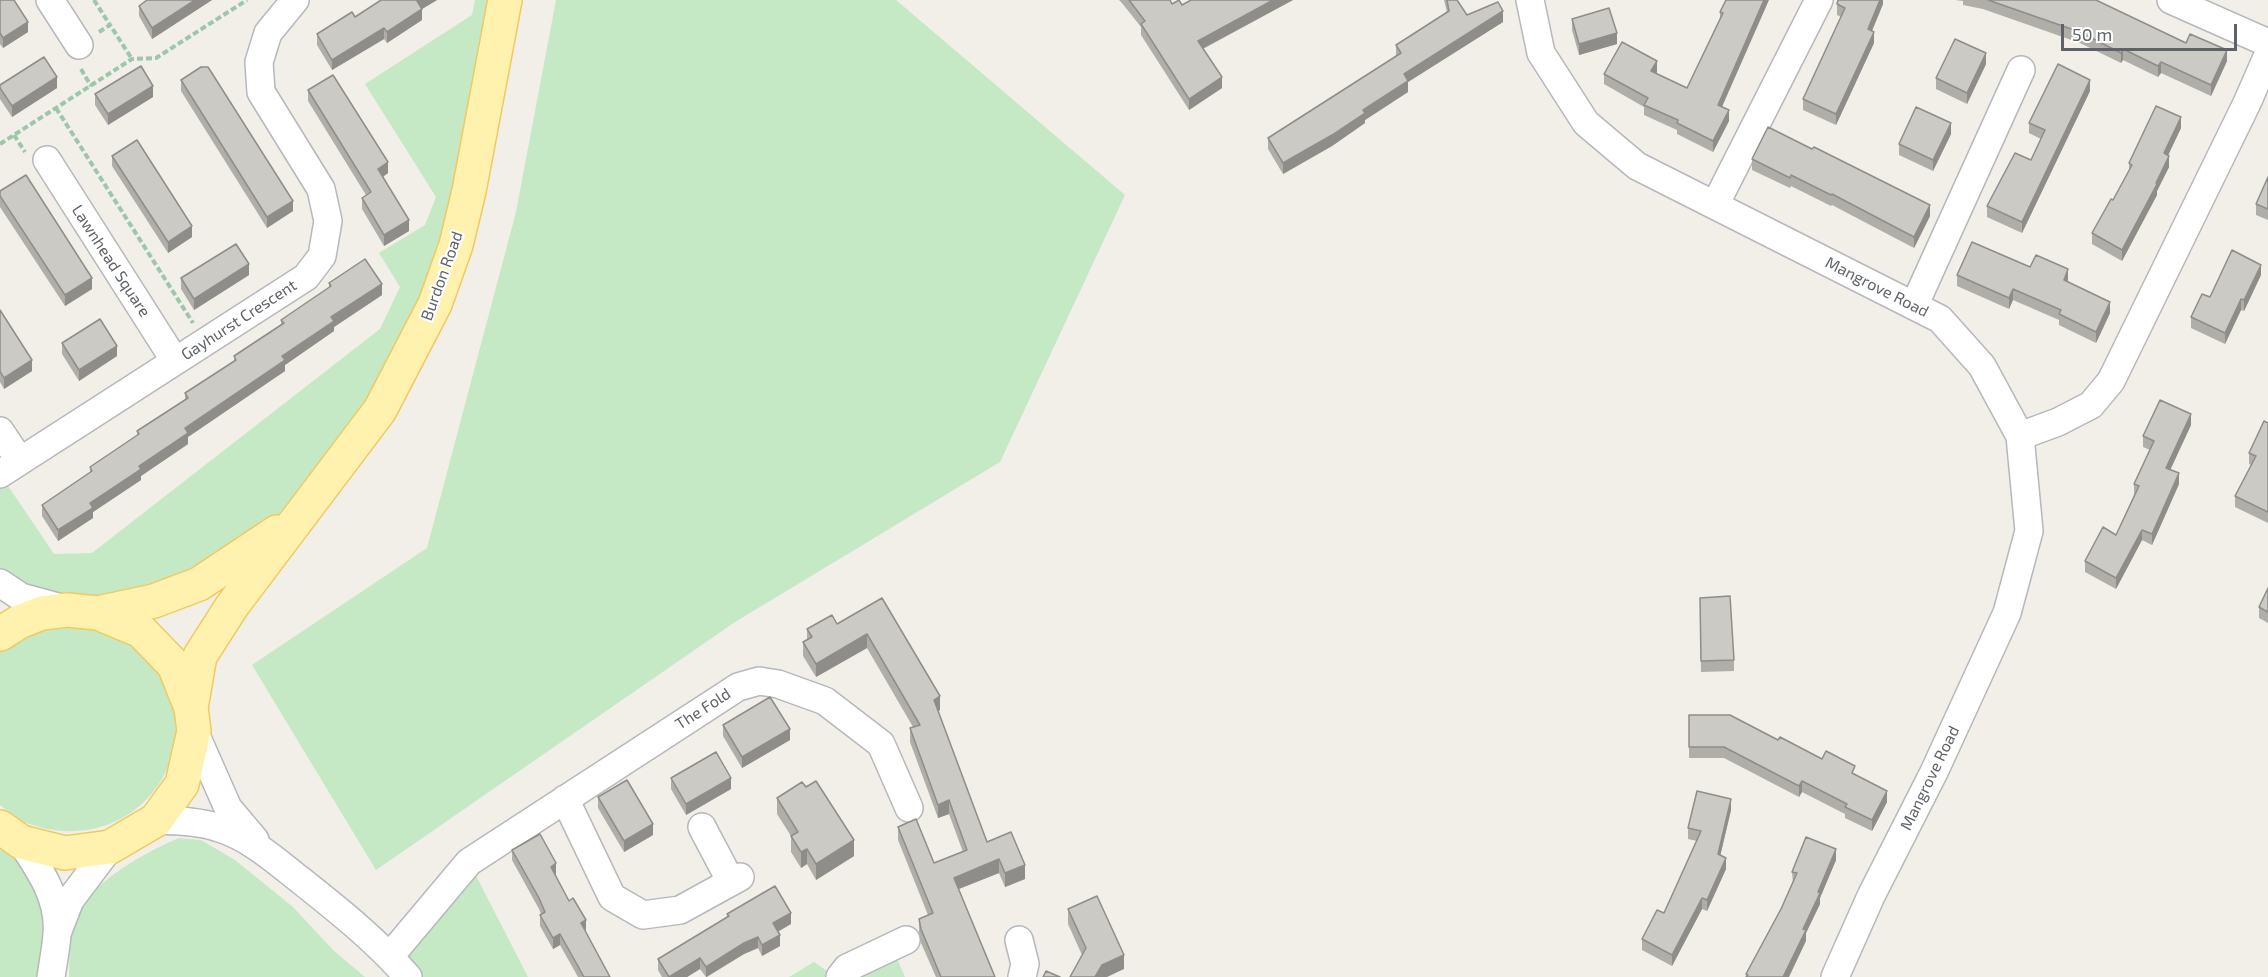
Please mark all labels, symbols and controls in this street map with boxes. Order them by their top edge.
scale bar [2064,12,2240,50]
text: 50 m [2072,23,2112,45]
street label: Lawnhead Square [68,201,154,321]
street label: Burdon Road [417,229,467,323]
street label: Mangrove Road [1822,253,1932,321]
street label: Gayhurst Crescent [178,276,300,364]
street label: The Fold [672,684,734,734]
street label: Mangrove Road [1896,723,1964,833]

